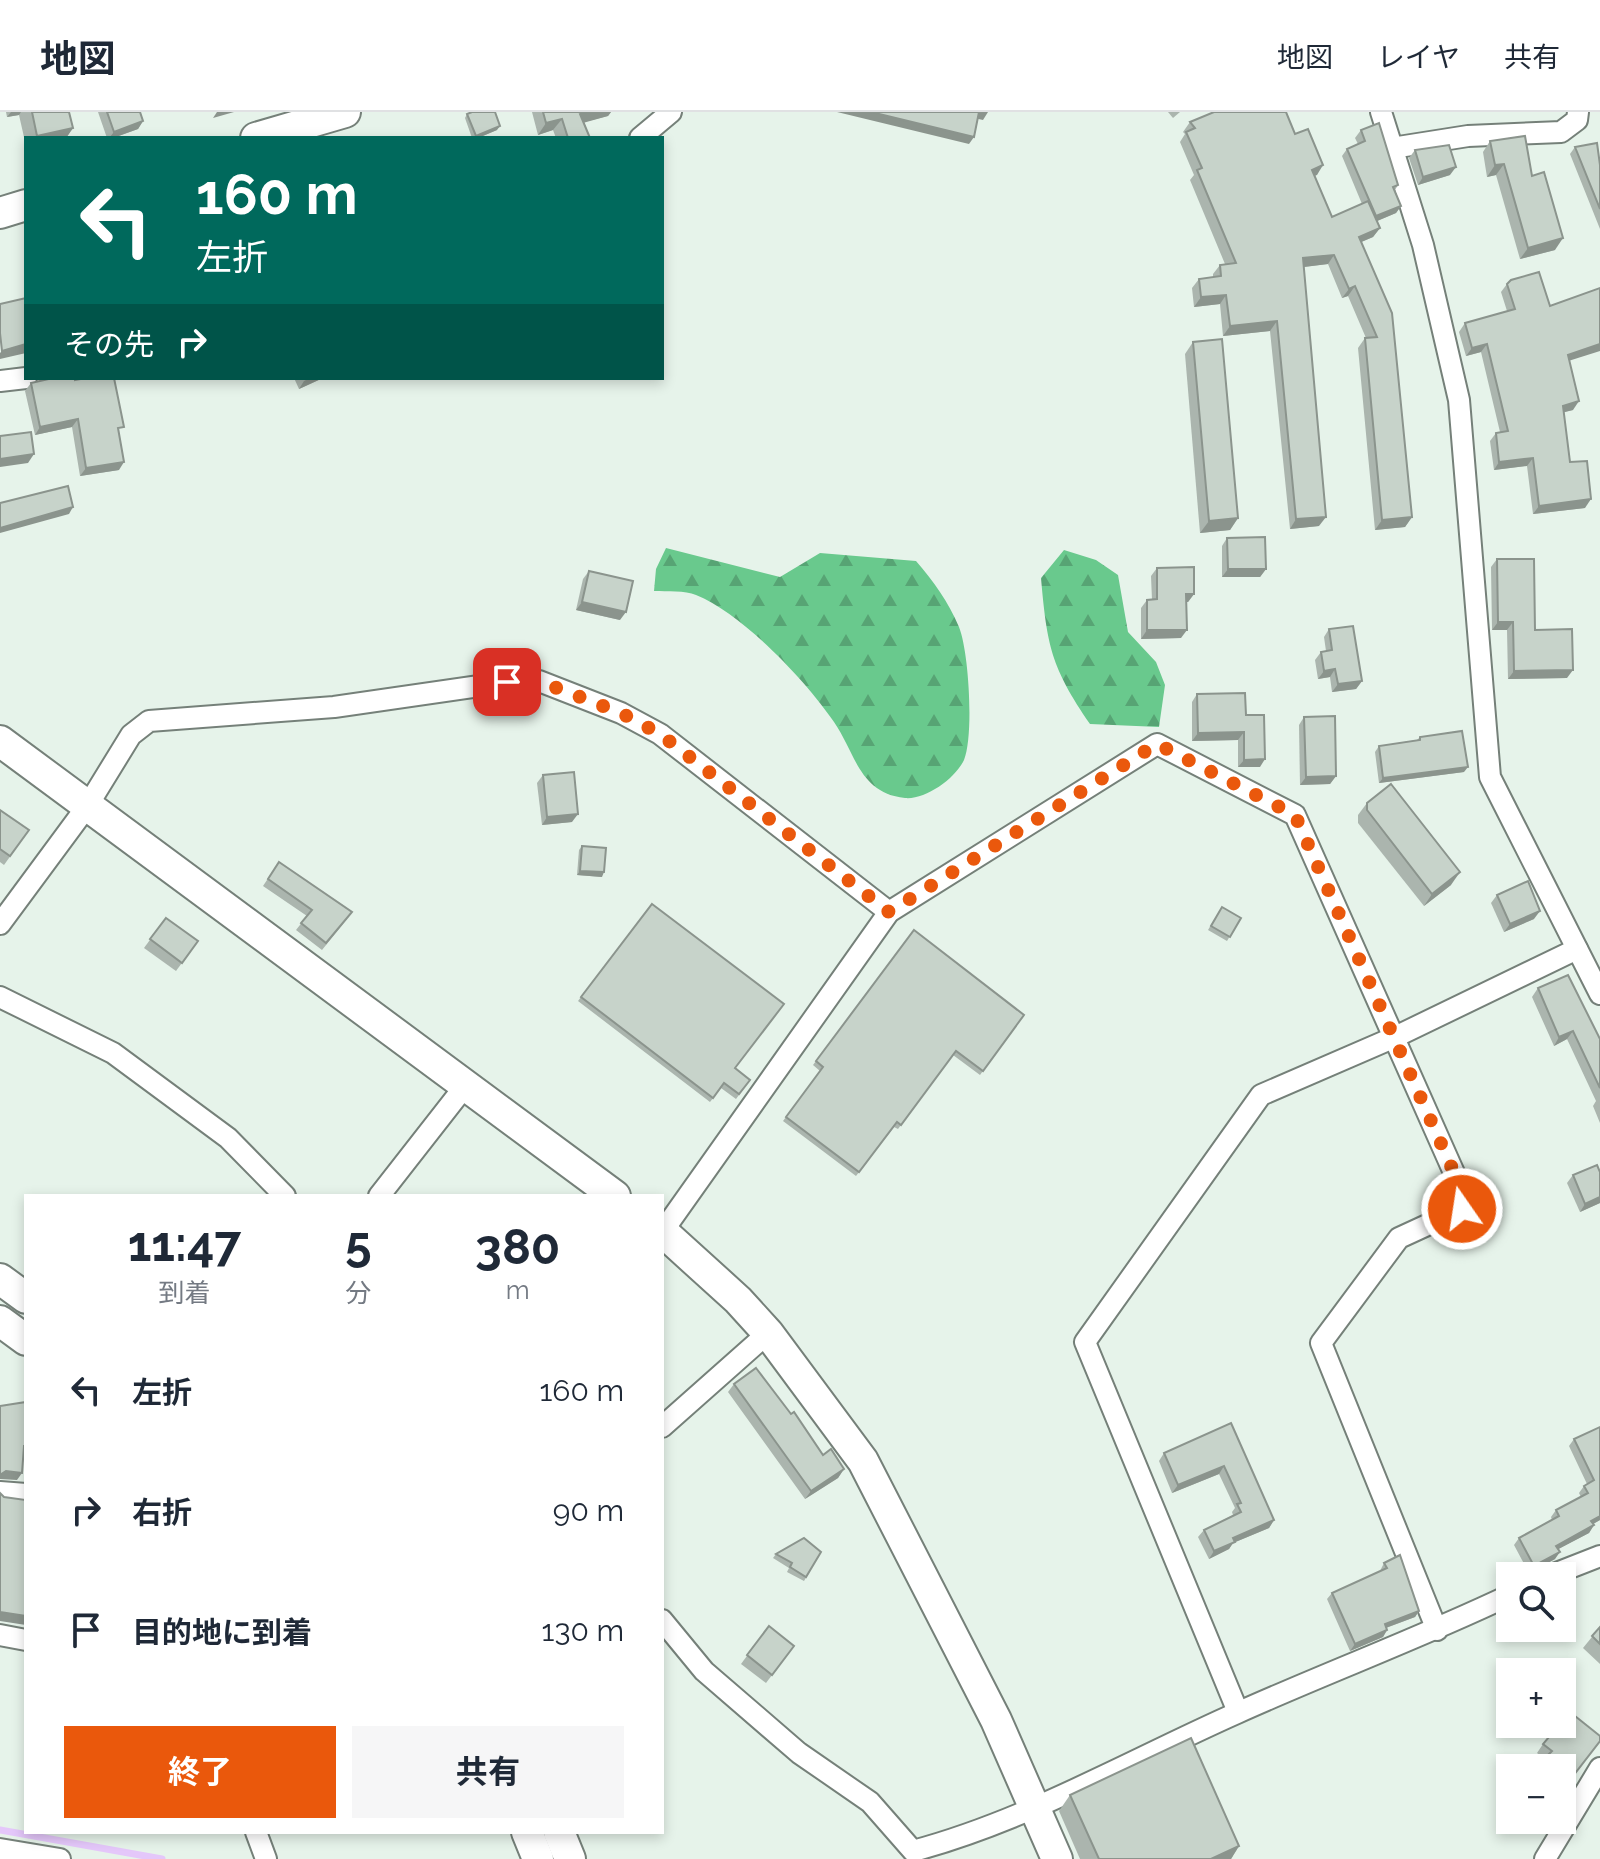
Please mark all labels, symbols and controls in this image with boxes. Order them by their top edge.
text: 地図 [40,36,116,81]
text: 地図 [1277,41,1333,74]
text: レイヤ [1377,41,1460,74]
text: 共有 [1504,41,1560,74]
text: 160 m [196,161,358,227]
icon: left [64,168,168,272]
text: 左折 [196,236,268,278]
icon: right [170,320,214,364]
text: その先 [64,327,154,362]
pin [473,648,541,716]
icon: arrive [485,660,529,704]
position arrow [1420,1167,1504,1251]
text: 11:47 [128,1216,241,1272]
text: 5 [345,1216,371,1272]
text: 380 [475,1219,560,1275]
text: m [506,1275,530,1305]
text: 到着 [158,1278,210,1308]
text: 分 [345,1278,371,1308]
icon: left [64,1368,108,1412]
text: 160 m [539,1373,624,1408]
text: 左折 [132,1375,192,1410]
icon: right [64,1488,108,1532]
text: 90 m [553,1493,624,1528]
text: 右折 [132,1495,192,1530]
map controls [1496,1562,1576,1834]
button: search [1496,1562,1576,1642]
icon: arrive [64,1608,108,1652]
text: 130 m [542,1613,624,1648]
text: 目的地に到着 [132,1615,312,1650]
button: + [1496,1658,1576,1738]
button: 終了 [64,1726,336,1818]
button: 共有 [352,1726,624,1818]
button: − [1496,1754,1576,1834]

